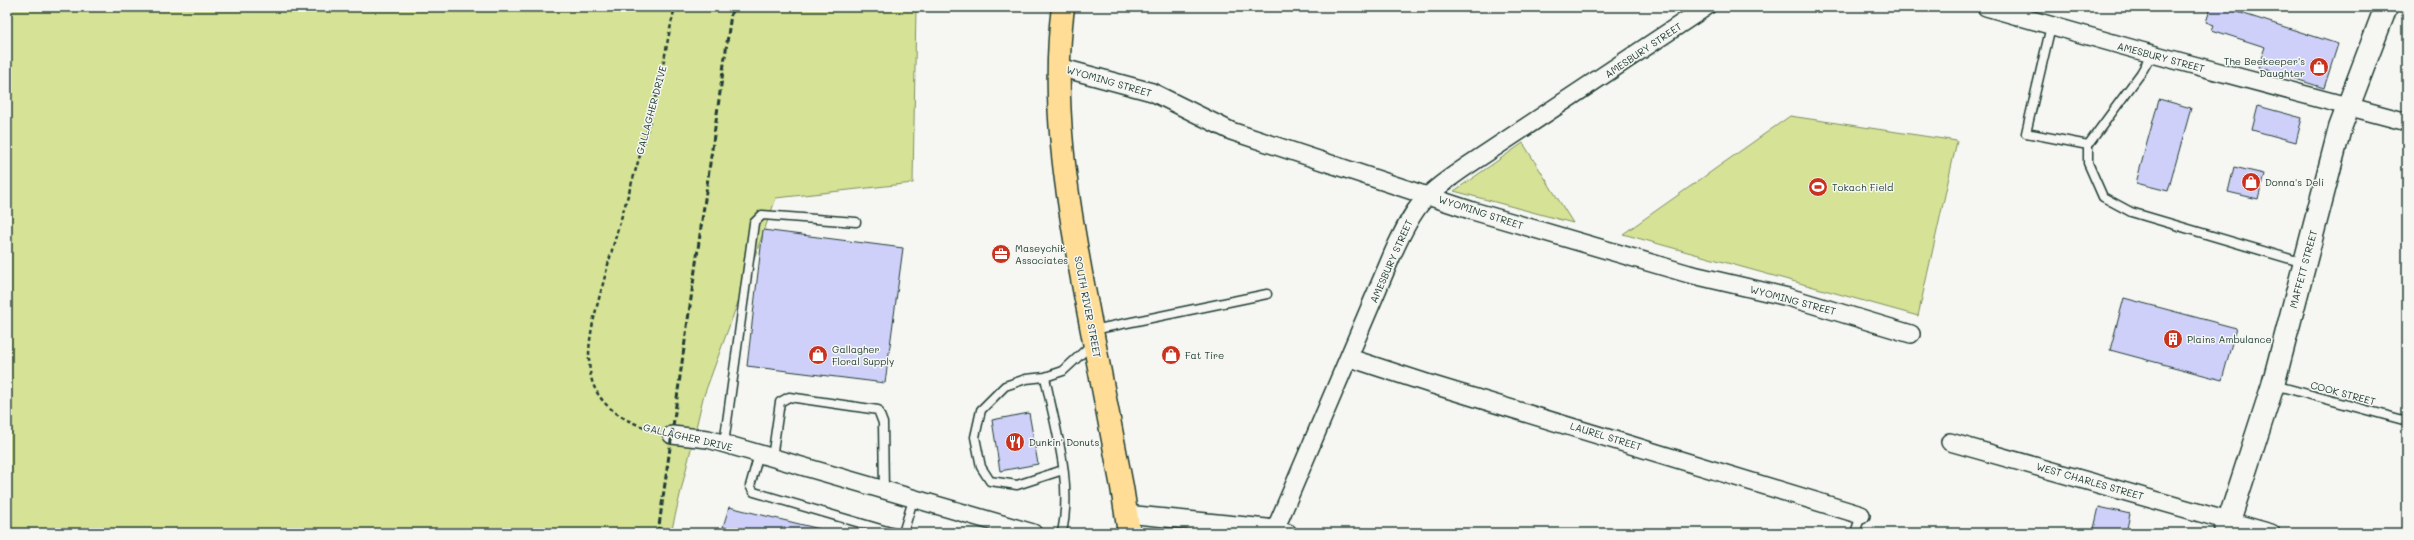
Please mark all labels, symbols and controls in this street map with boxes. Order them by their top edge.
street label: AMESBURY STREET [1602,19,1685,81]
street label: AMESBURY STREET [2116,39,2207,76]
place label: The Beekeeper's Daughter [2224,54,2305,80]
shop icon: The Beekeeper's Daughter [2308,56,2330,78]
street label: WYOMING STREET [1065,62,1154,100]
street label: GALLAGHER DRIVE [632,64,670,156]
shop icon: Donna's Deli [2240,171,2262,193]
place label: Donna's Deli [2265,175,2324,189]
sports icon: Tokach Field [1807,176,1829,198]
place label: Tokach Field [1832,180,1893,194]
street label: WYOMING STREET [1437,192,1526,232]
street label: AMESBURY STREET [1366,217,1416,305]
street label: MAFFETT STREET [2286,228,2320,310]
place label: Maseychik Associates [1015,241,1068,267]
office icon: Maseychik Associates [990,243,1012,265]
street label: SOUTH RIVER STREET [1071,255,1105,359]
street label: WYOMING STREET [1749,282,1838,318]
building icon: Plains Ambulance [2162,328,2184,350]
place label: Plains Ambulance [2187,332,2272,346]
place label: Gallagher Floral Supply [832,342,894,368]
shop icon: Gallagher Floral Supply [807,344,829,366]
shop icon: Fat Tire [1160,344,1182,366]
place label: Fat Tire [1185,348,1224,362]
street label: COOK STREET [2309,378,2378,409]
street label: LAUREL STREET [1569,418,1644,454]
street label: GALLAGHER DRIVE [642,420,734,454]
restaurant icon: Dunkin' Donuts [1004,431,1026,453]
place label: Dunkin' Donuts [1029,435,1099,449]
street label: WEST CHARLES STREET [2035,459,2146,503]

